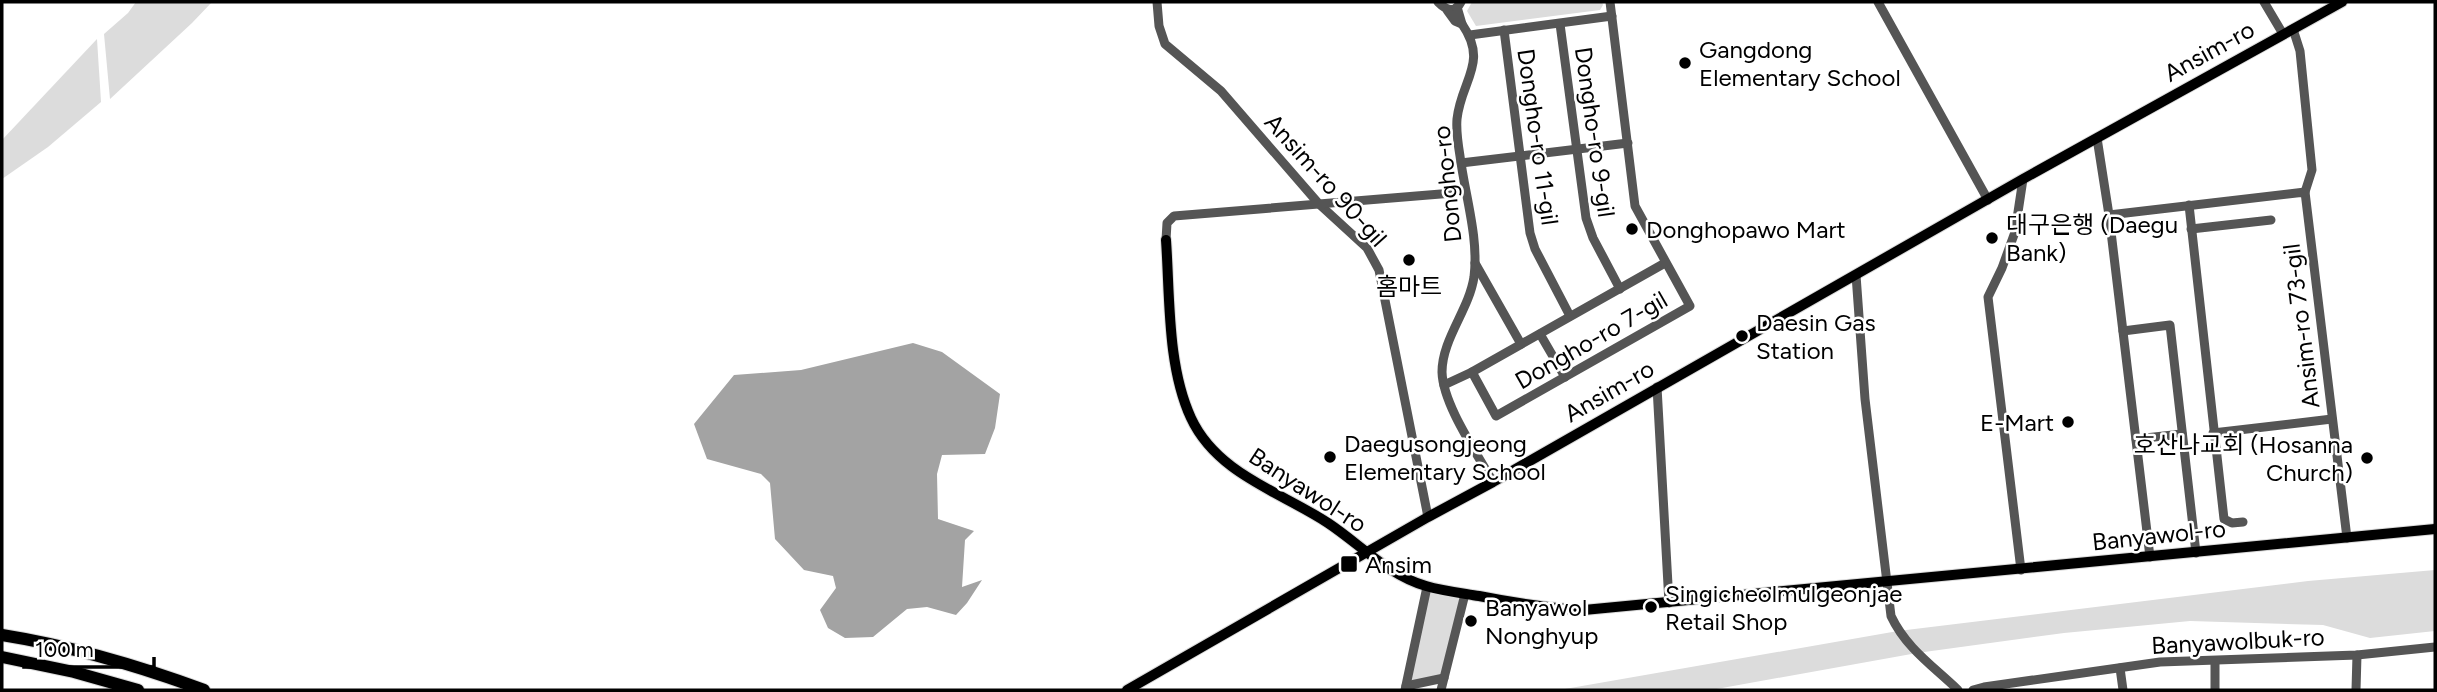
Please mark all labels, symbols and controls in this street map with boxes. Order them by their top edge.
street label: Ansim-ro [2159,14,2259,88]
place label: Gangdong Elementary School [1699,35,1901,92]
street label: Dongho-ro 9-gil [1569,45,1621,219]
street label: Dongho-ro 11-gil [1511,47,1565,227]
marker: Gangdong Elementary School [1677,55,1693,71]
street label: Ansim-ro 90-gil [1259,108,1393,252]
street label: Dongho-ro [1426,124,1468,244]
place label: 대구은행 (Daegu Bank) [2006,210,2178,267]
place label: Donghopawo Mart [1646,215,1846,244]
marker: Donghopawo Mart [1624,221,1640,237]
marker: 대구은행 (Daegu Bank) [1984,230,2000,246]
street label: Ansim-ro 73-gil [2277,242,2325,410]
marker: 홈마트 [1401,252,1417,268]
place label: 홈마트 [1376,272,1442,301]
street label: Dongho-ro 7-gil [1510,285,1672,395]
place label: Daesin Gas Station [1756,308,1876,365]
marker: Daesin Gas Station [1734,328,1750,344]
street label: Ansim-ro [1559,354,1659,428]
place label: E-Mart [1980,408,2054,437]
marker: E-Mart [2060,414,2076,430]
place label: Daegusongjeong Elementary School [1344,429,1546,486]
place label: 호산나교회 (Hosanna Church) [2134,430,2353,487]
street label: Banyawol-ro [1244,441,1372,539]
marker: Daegusongjeong Elementary School [1322,449,1338,465]
marker: 호산나교회 (Hosanna Church) [2359,450,2375,466]
street label: Banyawol-ro [2091,514,2227,556]
place label: Ansim [1365,550,1432,579]
marker: Ansim [1339,554,1359,574]
place label: Singicheolmulgeonjae Retail Shop [1665,579,1902,636]
place label: Banyawol Nonghyup [1485,593,1598,650]
marker: Singicheolmulgeonjae Retail Shop [1643,599,1659,615]
marker: Banyawol Nonghyup [1463,613,1479,629]
street label: Banyawolbuk-ro [2151,622,2325,660]
scale bar [24,626,154,670]
text: 100 m [35,637,94,662]

